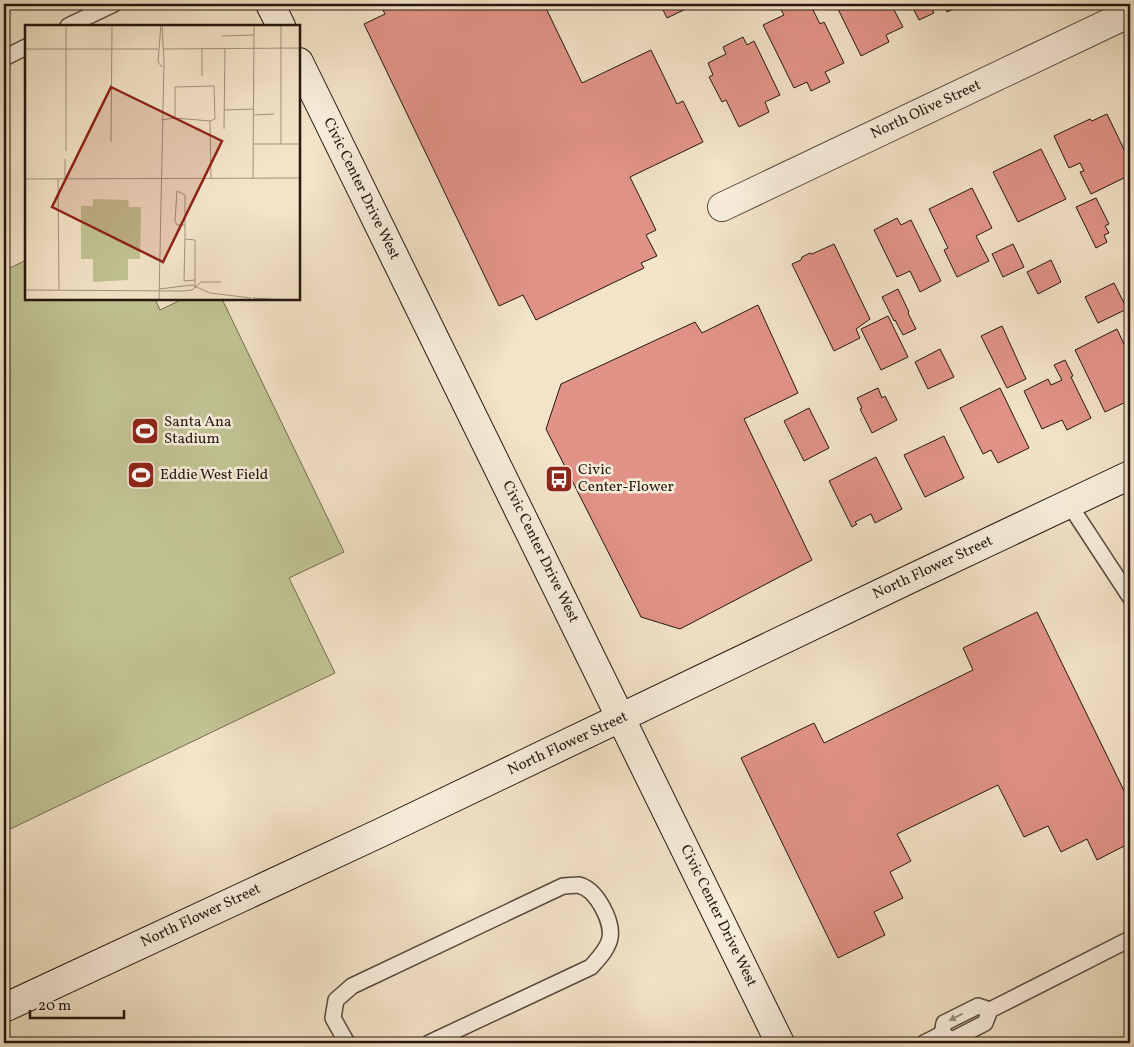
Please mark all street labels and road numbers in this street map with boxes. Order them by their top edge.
street label: North Olive Street [867,75,985,145]
street label: Civic Center Drive West [317,114,405,264]
street label: Civic Center Drive West [496,477,584,627]
street label: North Flower Street [869,531,997,605]
street label: North Flower Street [504,707,632,781]
street label: Civic Center Drive West [674,841,762,991]
street label: North Flower Street [137,879,265,953]

